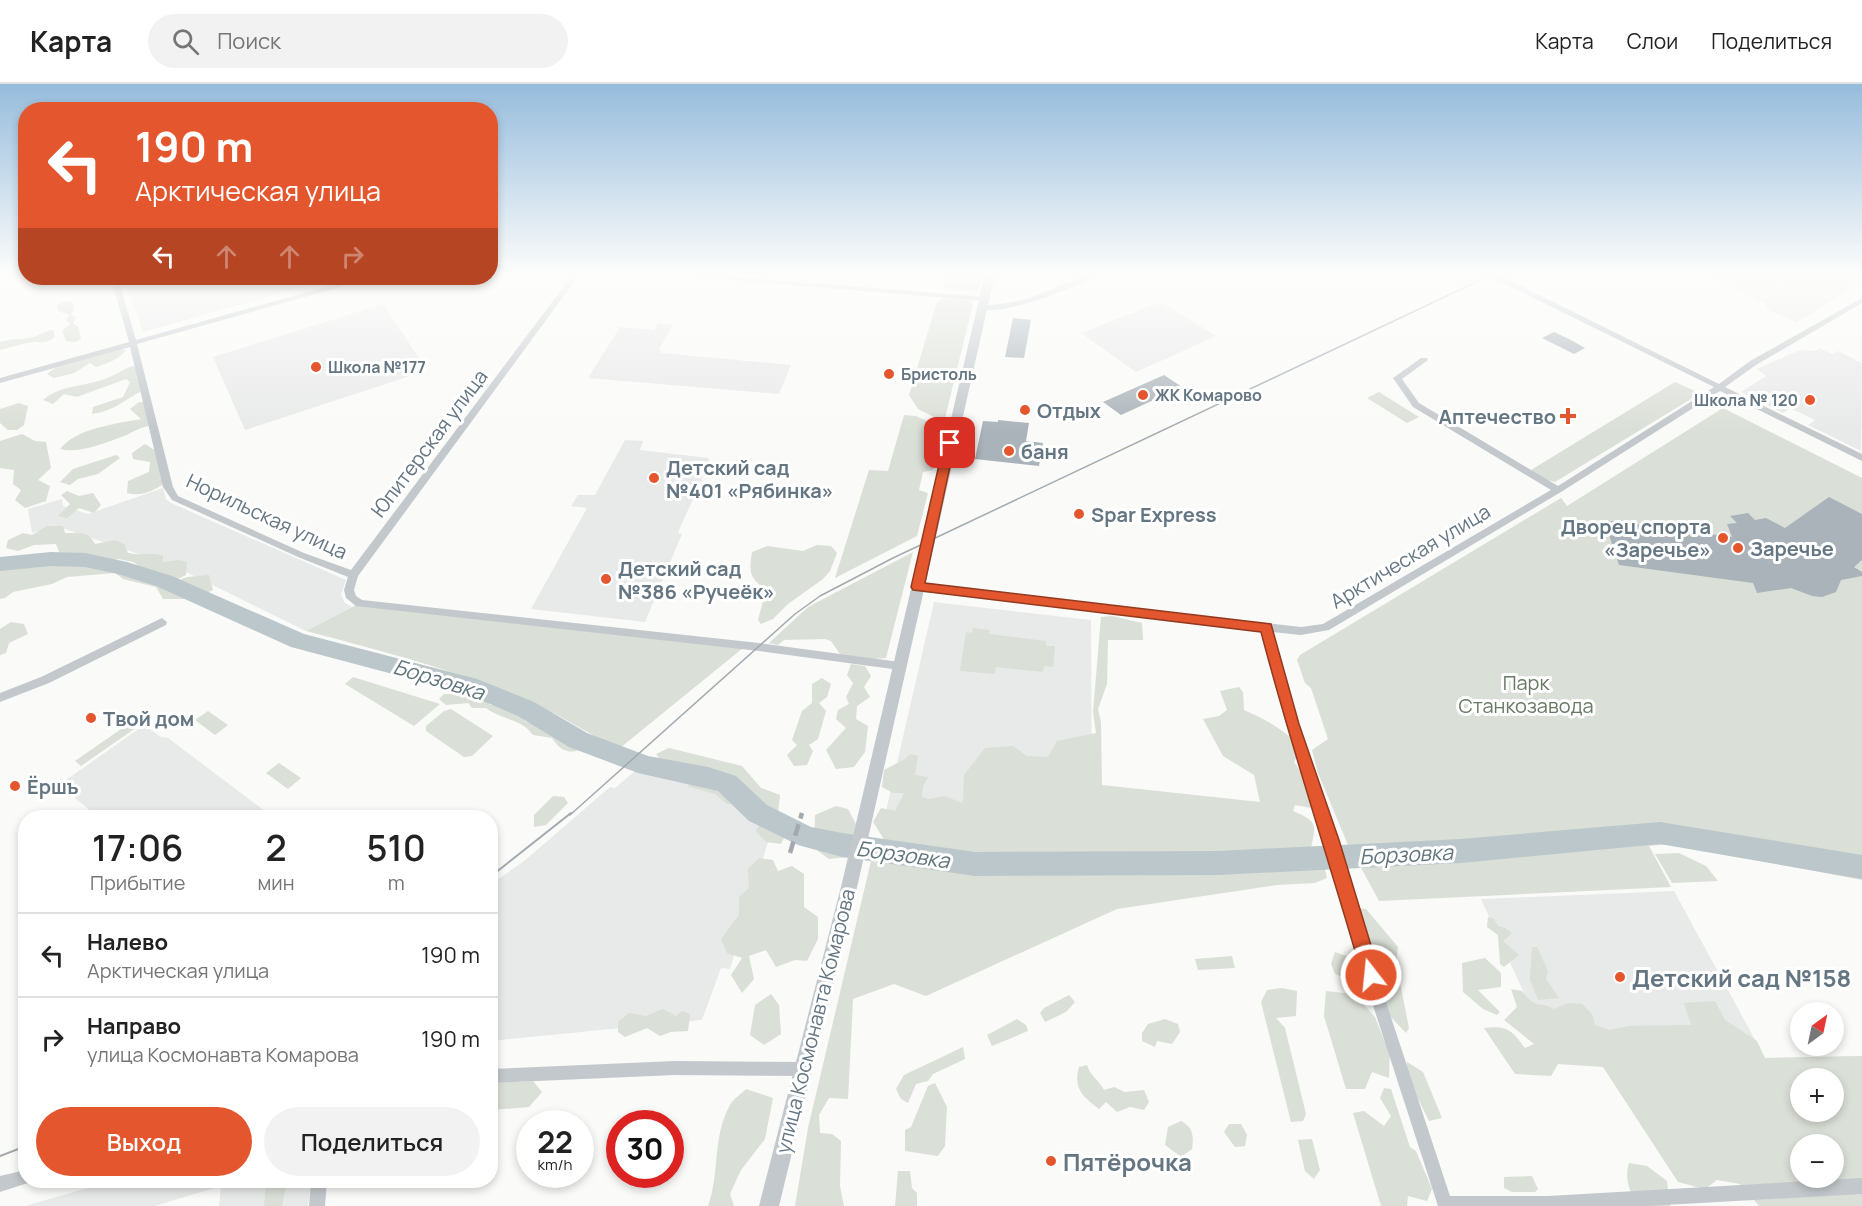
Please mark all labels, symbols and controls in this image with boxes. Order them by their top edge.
search box [148,14,568,68]
text: Карта [30,22,112,60]
icon: search [169,25,202,58]
text: Поиск [217,26,281,56]
text: Карта [1535,27,1594,55]
text: Слои [1627,27,1678,55]
text: Поделиться [1711,27,1832,55]
text: 190 m [135,117,253,175]
icon: left [36,126,114,204]
text: Арктическая улица [135,172,381,209]
icon: left [147,240,180,273]
icon: ahead [210,240,243,273]
icon: ahead [273,240,306,273]
icon: right [336,240,369,273]
place label: Школа №177 [328,356,426,378]
marker: Школа №177 [309,360,323,374]
place label: Бристоль [901,363,977,385]
street label: Юпитерская улица [365,364,493,522]
marker: Бристоль [882,367,896,381]
place label: ЖК Комарово [1155,384,1262,406]
marker: ЖК Комарово [1136,388,1150,402]
place label: Школа № 120 [1694,389,1798,411]
marker: Школа № 120 [1803,393,1817,407]
place label: Отдых [1037,397,1101,424]
marker: Отдых [1018,403,1032,417]
place label: Аптечество [1439,403,1556,430]
marker: Аптечество [1561,409,1575,423]
pin [924,417,975,468]
icon: arrive [933,426,966,459]
place label: баня [1021,438,1069,465]
marker: баня [1002,444,1016,458]
place label: Детский сад №401 «Рябинка» [666,454,833,504]
street label: Норильская улица [182,467,352,565]
marker: Детский сад №401 «Рябинка» [647,471,661,485]
street label: Арктическая улица [1325,498,1495,614]
place label: Spar Express [1091,501,1217,528]
marker: Spar Express [1072,507,1086,521]
place label: Дворец спорта «Заречье» [1561,513,1711,563]
marker: Дворец спорта «Заречье» [1716,531,1730,545]
place label: Заречье [1750,535,1834,562]
marker: Заречье [1731,541,1745,555]
place label: Детский сад №386 «Ручеёк» [618,555,775,605]
marker: Детский сад №386 «Ручеёк» [599,572,613,586]
water label: Борзовка [390,652,489,706]
park label: Парк Станкозавода [1458,669,1594,719]
place label: Твой дом [103,705,194,732]
marker: Твой дом [84,711,98,725]
place label: Ёршъ [27,773,79,800]
marker: Ёршъ [8,779,22,793]
text: 17:06 [92,823,183,872]
text: 2 [265,823,287,872]
text: 510 [367,823,426,872]
water label: Борзовка [855,834,953,875]
water label: Борзовка [1359,838,1455,870]
text: Прибытие [90,869,185,896]
text: мин [257,869,295,896]
text: m [388,869,405,896]
street label: улица Космонавта Комарова [769,886,861,1156]
text: Налево [87,927,168,957]
icon: left [36,939,69,972]
text: 190 m [421,940,480,970]
position arrow [1339,943,1403,1007]
text: Арктическая улица [87,957,269,984]
place label: Детский сад №158 [1632,961,1851,994]
marker: Детский сад №158 [1613,970,1627,984]
north arrow [1790,1002,1844,1056]
map controls [1790,1002,1844,1188]
text: Направо [87,1011,181,1041]
icon: right [36,1023,69,1056]
text: 190 m [421,1024,480,1054]
text: улица Космонавта Комарова [87,1041,359,1068]
button: + [1790,1068,1844,1122]
button: Выход [36,1107,252,1176]
button: Поделиться [264,1107,480,1176]
speed limit sign: 30 [606,1110,684,1188]
text: 22 [537,1121,573,1162]
button: − [1790,1134,1844,1188]
place label: Пятёрочка [1063,1145,1192,1178]
text: km/h [538,1154,572,1175]
marker: Пятёрочка [1044,1154,1058,1168]

